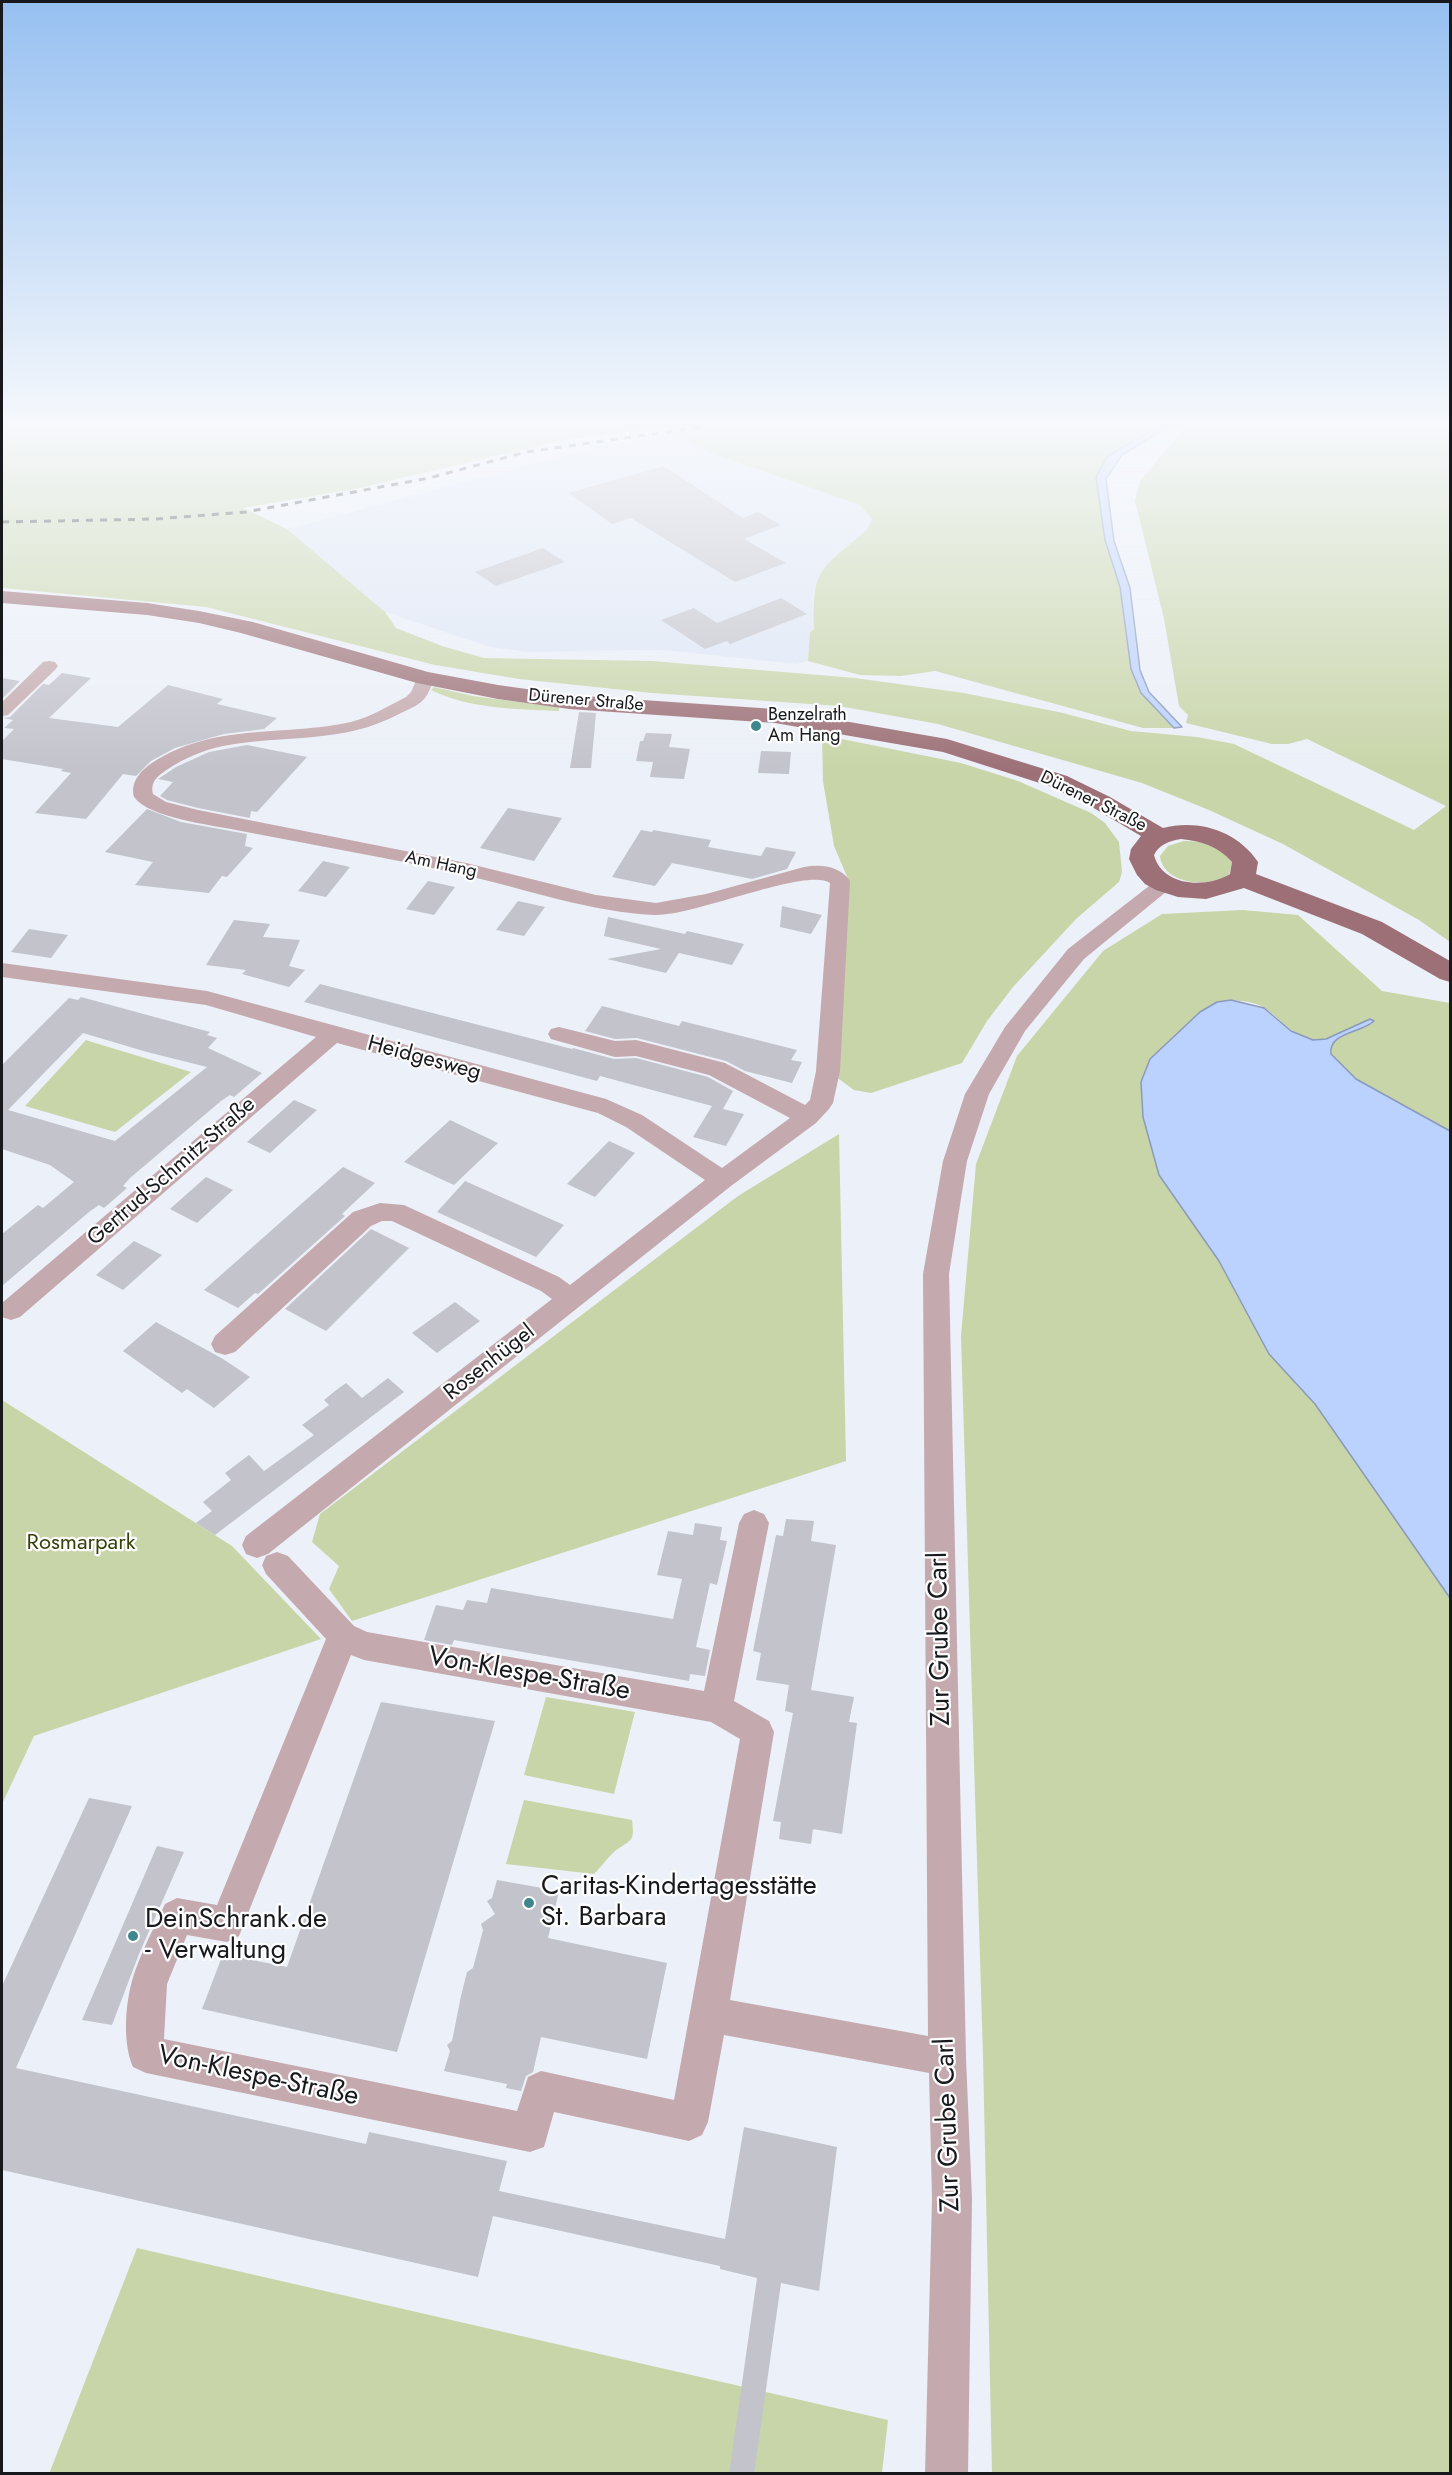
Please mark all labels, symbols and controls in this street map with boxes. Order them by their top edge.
street label: Dürener Straße [527,685,645,717]
place label: Benzelrath Am Hang [768,705,847,748]
marker: Benzelrath Am Hang [749,719,763,733]
street label: Dürener Straße [1036,767,1150,837]
street label: Am Hang [403,847,479,883]
street label: Heidgesweg [364,1031,484,1087]
street label: Gertrud-Schmitz-Straße [83,1092,261,1252]
street label: Rosenhügel [439,1319,541,1407]
park label: Rosmarpark [27,1531,135,1557]
street label: Zur Grube Carl [923,1552,959,1726]
street label: Von-Klespe-Straße [426,1641,632,1709]
place label: Caritas-Kindertagesstätte St. Barbara [541,1871,817,1934]
marker: Caritas-Kindertagesstätte St. Barbara [522,1896,536,1910]
place label: DeinSchrank.de - Verwaltung [145,1904,327,1967]
marker: DeinSchrank.de - Verwaltung [126,1929,140,1943]
street label: Zur Grube Carl [930,2037,968,2213]
street label: Von-Klespe-Straße [155,2040,361,2114]

